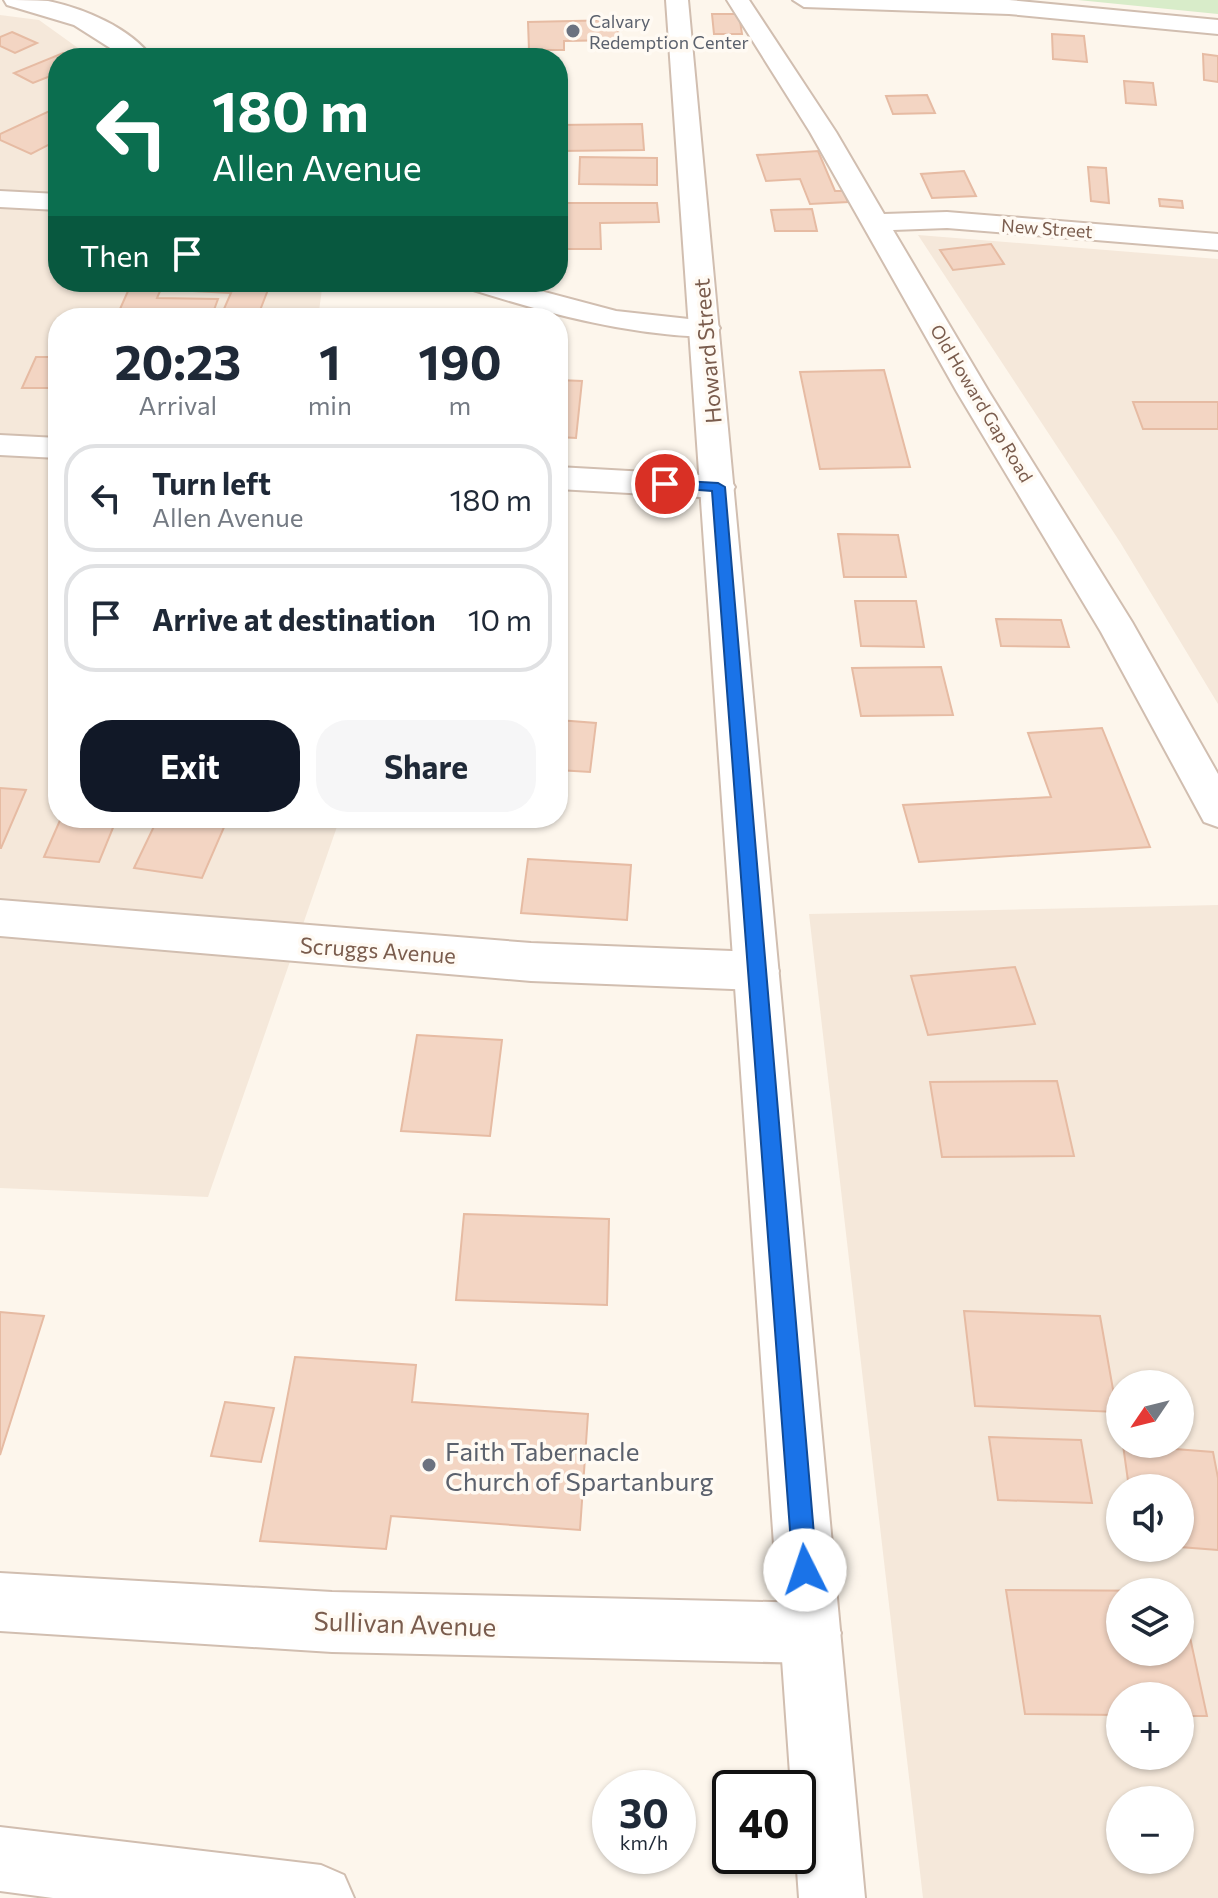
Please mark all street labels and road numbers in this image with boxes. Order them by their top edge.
street label: New Street [1001,214,1093,242]
street label: Howard Street [687,277,727,425]
street label: Old Howard Gap Road [926,320,1038,486]
street label: Scruggs Avenue [299,931,457,969]
street label: Sullivan Avenue [313,1604,497,1642]

